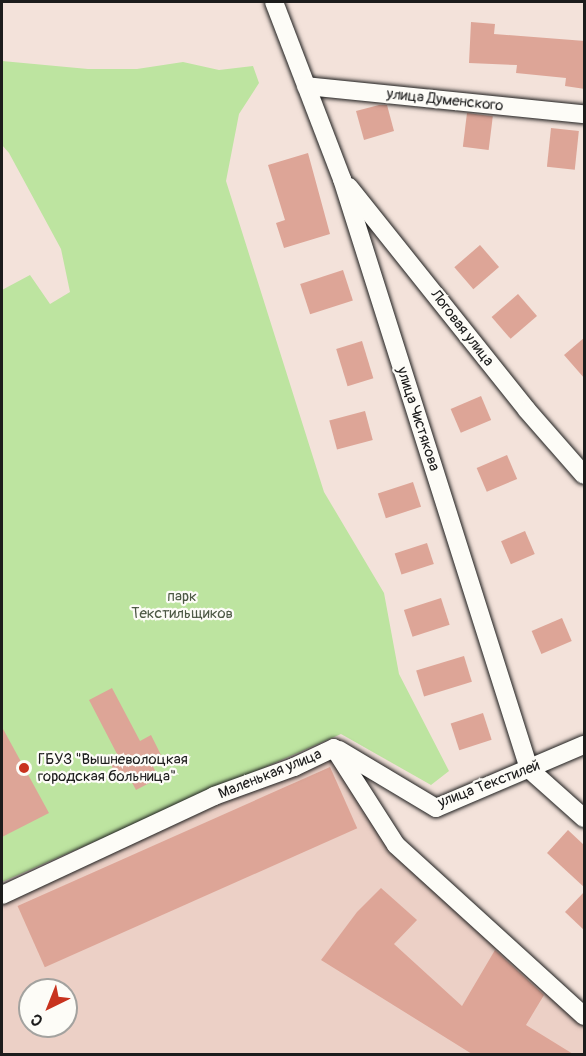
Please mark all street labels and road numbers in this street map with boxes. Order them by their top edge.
street label: улица Думенского [386,85,504,115]
street label: Логовая улица [427,286,497,370]
street label: улица Чистякова [393,365,443,473]
street label: Маленькая улица [216,745,324,803]
street label: улица Текстилей [435,756,543,812]

